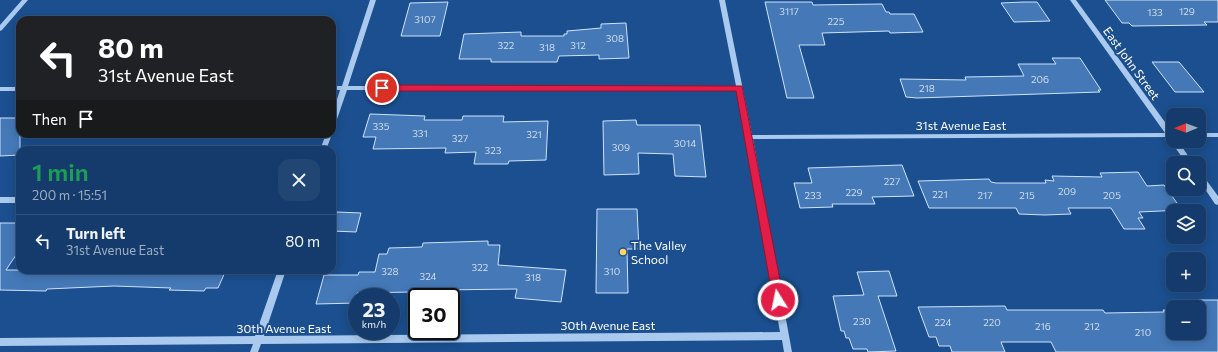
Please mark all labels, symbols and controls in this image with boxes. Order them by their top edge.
house number: 3117 [779,5,799,17]
house number: 129 [1179,5,1195,17]
house number: 133 [1147,6,1163,18]
house number: 3107 [414,13,436,25]
house number: 225 [828,15,845,27]
street label: East John Street [1100,24,1163,103]
text: 80 m [98,30,164,64]
icon: left [32,32,84,84]
house number: 308 [606,32,624,44]
house number: 322 [498,39,515,51]
house number: 312 [570,39,586,51]
house number: 318 [539,41,555,53]
text: 31st Avenue East [98,64,234,86]
pin [365,71,399,105]
house number: 206 [1031,73,1049,85]
icon: arrive [371,77,393,99]
house number: 218 [919,82,935,94]
icon: arrive [75,108,97,130]
north arrow [1166,108,1206,148]
map controls [1166,108,1206,340]
text: Then [32,110,67,128]
street label: 31st Avenue East [916,118,1006,132]
house number: 335 [372,120,390,132]
house number: 331 [412,127,428,139]
house number: 321 [526,128,542,140]
house number: 327 [452,132,468,144]
house number: 3014 [674,137,696,149]
house number: 309 [612,141,630,153]
house number: 323 [485,144,502,156]
button: search [1166,156,1206,196]
text: 1 min [32,157,89,186]
button: close [278,159,320,201]
house number: 227 [884,175,900,187]
house number: 209 [1058,185,1076,197]
house number: 229 [845,186,863,198]
text: 200 m · 15:51 [32,187,107,203]
house number: 221 [932,188,948,200]
house number: 233 [805,189,822,201]
house number: 217 [977,189,993,201]
house number: 215 [1019,189,1035,201]
house number: 205 [1103,189,1121,201]
button: layers [1166,204,1206,244]
text: Turn left [66,224,125,242]
icon: left [32,230,54,252]
text: 80 m [285,232,320,250]
place label: The Valley School [631,238,687,266]
text: 31st Avenue East [66,242,164,258]
marker: The Valley School [618,247,628,257]
button: + [1166,252,1206,292]
house number: 322 [472,261,489,273]
house number: 328 [381,265,399,277]
house number: 310 [604,265,620,277]
house number: 324 [419,270,437,282]
house number: 318 [525,271,541,283]
position arrow [757,279,799,321]
speed limit sign: 30 [408,288,460,340]
text: 23 [362,297,386,321]
button: − [1166,300,1206,340]
house number: 230 [853,315,871,327]
house number: 224 [935,316,951,328]
house number: 220 [983,316,1001,328]
text: km/h [362,318,386,330]
street label: 30th Avenue East [561,318,655,332]
house number: 216 [1035,320,1051,332]
house number: 212 [1084,320,1100,332]
street label: 30th Avenue East [237,321,331,335]
house number: 210 [1135,326,1151,338]

